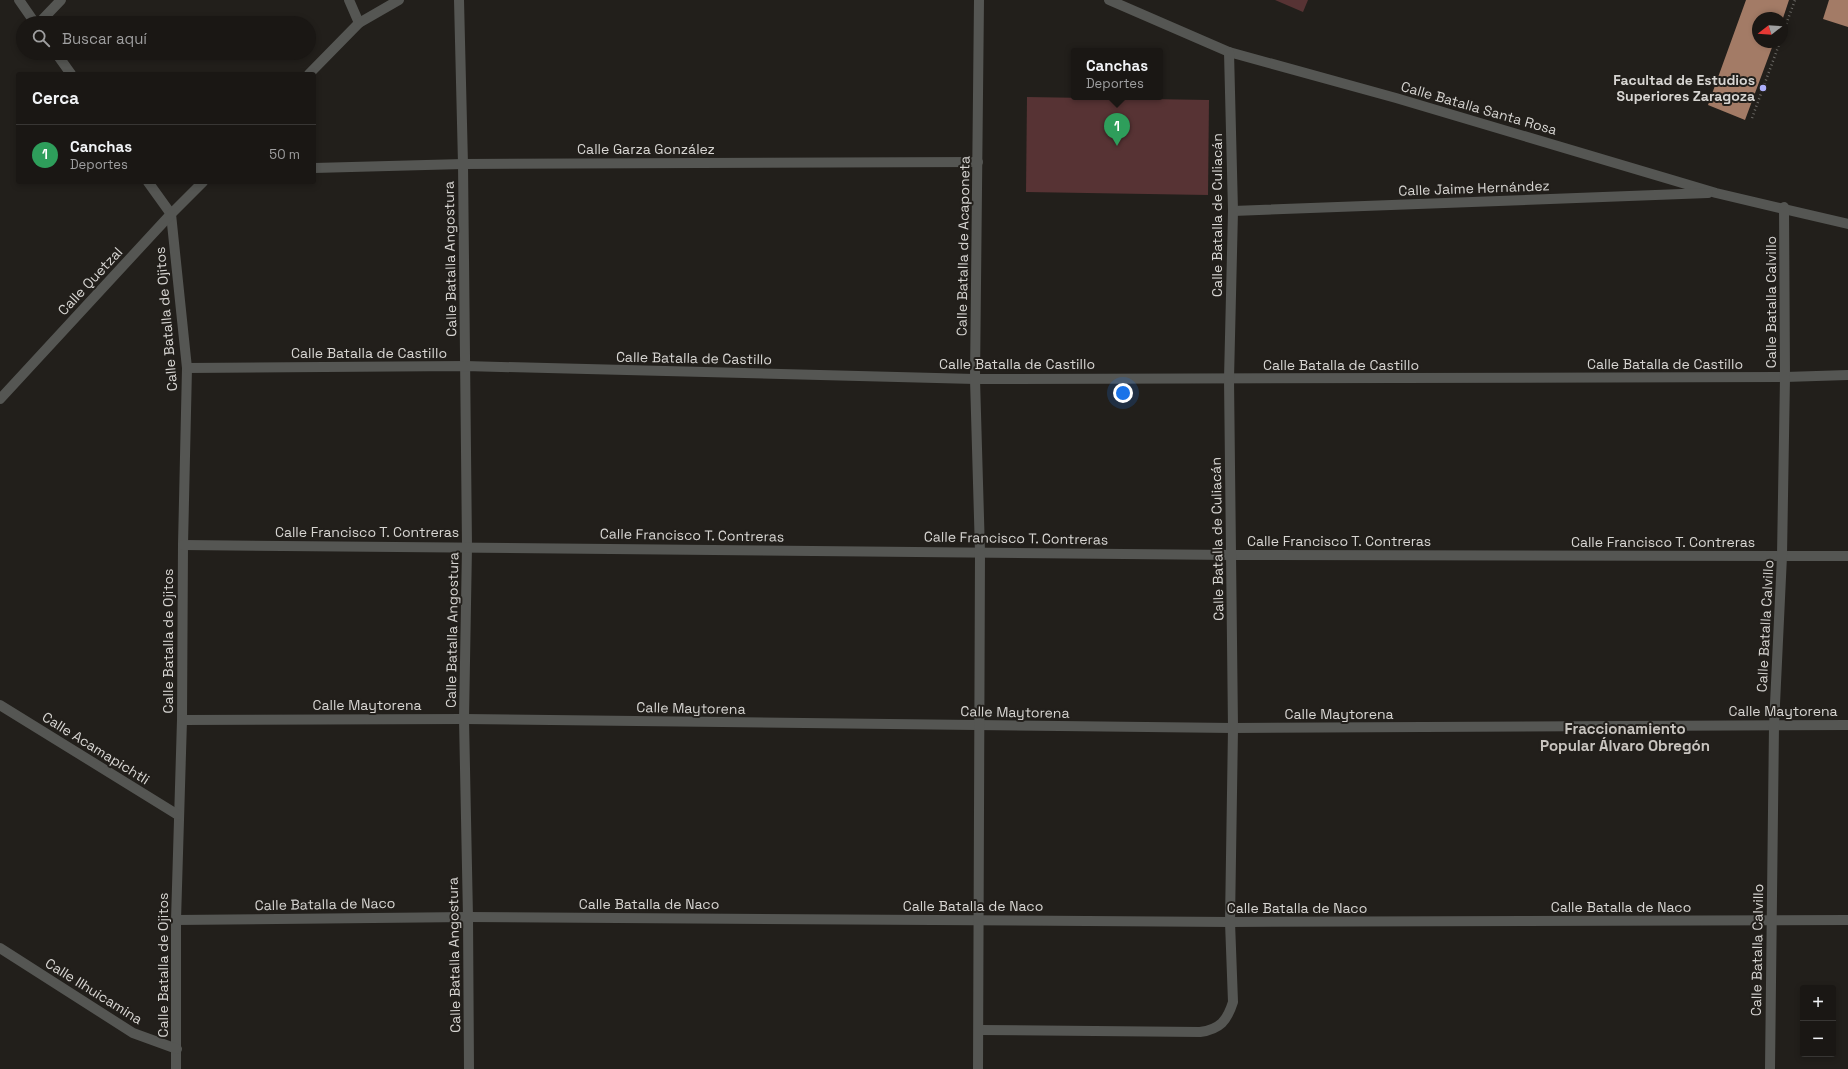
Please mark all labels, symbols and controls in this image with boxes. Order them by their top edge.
north arrow [1752,12,1788,48]
search box [16,16,316,60]
icon: search [30,27,52,49]
text: Buscar aquí [62,29,147,48]
popup [1071,48,1163,100]
text: Canchas [1086,56,1148,75]
place label: Facultad de Estudios Superiores Zaragoza [1613,71,1755,105]
text: Deportes [1086,75,1144,92]
street label: Calle Batalla Santa Rosa [1399,77,1559,139]
marker: Facultad de Estudios Superiores Zaragoza [1758,83,1768,93]
text: Cerca [32,87,79,109]
pin: 1 [1104,113,1130,146]
street label: Calle Batalla de Culiacán [1208,133,1226,297]
text: Canchas [70,137,132,156]
street label: Calle Garza González [577,140,715,158]
text: 1 [42,146,48,163]
text: 50 m [269,146,300,163]
text: Deportes [70,156,128,173]
street label: Calle Batalla de Acaponeta [952,156,974,336]
street label: Calle Jaime Hernández [1398,176,1550,200]
street label: Calle Batalla Angostura [440,181,460,337]
street label: Calle Batalla Calvillo [1762,236,1780,368]
street label: Calle Quetzal [54,243,126,319]
street label: Calle Batalla de Ojitos [151,246,181,392]
street label: Calle Batalla de Castillo [291,344,447,362]
street label: Calle Batalla de Castillo [616,348,772,368]
street label: Calle Batalla de Castillo [939,355,1095,373]
street label: Calle Batalla de Castillo [1587,355,1743,373]
street label: Calle Batalla de Castillo [1263,356,1419,374]
your location [1113,383,1133,403]
street label: Calle Batalla de Culiacán [1207,457,1227,621]
street label: Calle Francisco T. Contreras [275,523,459,541]
street label: Calle Francisco T. Contreras [600,524,784,546]
street label: Calle Francisco T. Contreras [924,527,1108,549]
street label: Calle Francisco T. Contreras [1247,532,1431,550]
street label: Calle Francisco T. Contreras [1571,533,1755,551]
street label: Calle Batalla Angostura [442,552,462,708]
street label: Calle Batalla Calvillo [1753,559,1777,693]
street label: Calle Batalla de Ojitos [159,569,177,713]
street label: Calle Maytorena [312,696,422,714]
street label: Calle Maytorena [636,698,746,718]
street label: Calle Maytorena [960,702,1070,722]
street label: Calle Maytorena [1728,702,1838,720]
street label: Calle Maytorena [1284,705,1394,723]
street label: Calle Acamapichtli [39,708,153,788]
district label: Fraccionamiento Popular Álvaro Obregón [1540,719,1710,755]
street label: Calle Batalla Angostura [444,877,464,1033]
street label: Calle Batalla Calvillo [1747,884,1767,1016]
street label: Calle Batalla de Ojitos [154,893,172,1037]
street label: Calle Batalla de Naco [255,894,395,914]
street label: Calle Batalla de Naco [579,895,719,913]
street label: Calle Batalla de Naco [903,897,1043,915]
street label: Calle Batalla de Naco [1551,898,1691,916]
street label: Calle Batalla de Naco [1227,899,1367,917]
street label: Calle Ilhuicamina [42,954,146,1028]
map controls [1800,985,1836,1057]
button: + [1800,985,1836,1021]
button: − [1800,1021,1836,1057]

